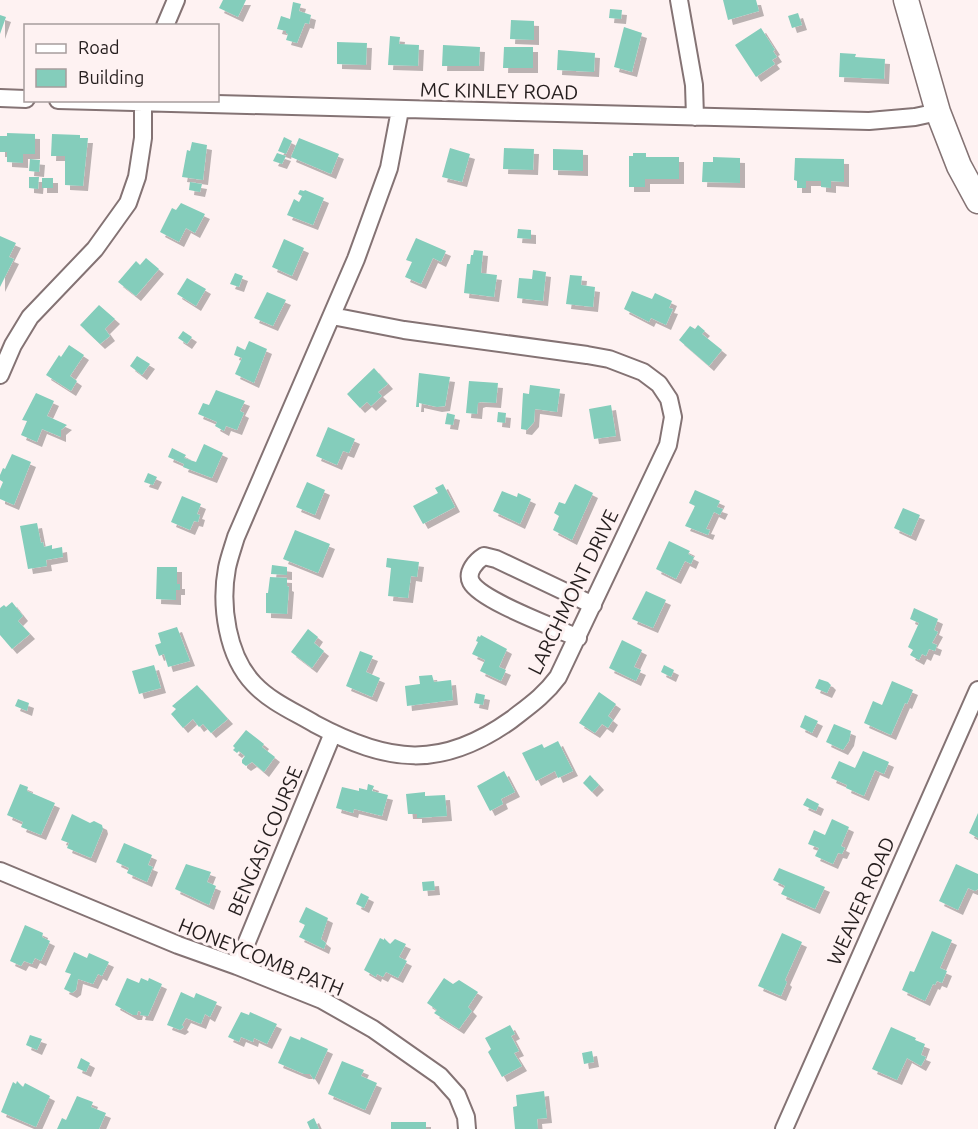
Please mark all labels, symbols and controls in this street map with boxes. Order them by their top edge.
legend [24,24,219,102]
text: Road [78,37,120,57]
text: Building [78,67,144,87]
street label: MC KINLEY ROAD [420,78,578,103]
street label: LARCHMONT DRIVE [523,505,623,678]
street label: BENGASI COURSE [223,762,306,919]
street label: WEAVER ROAD [822,833,899,968]
street label: HONEYCOMB PATH [175,913,347,1000]

